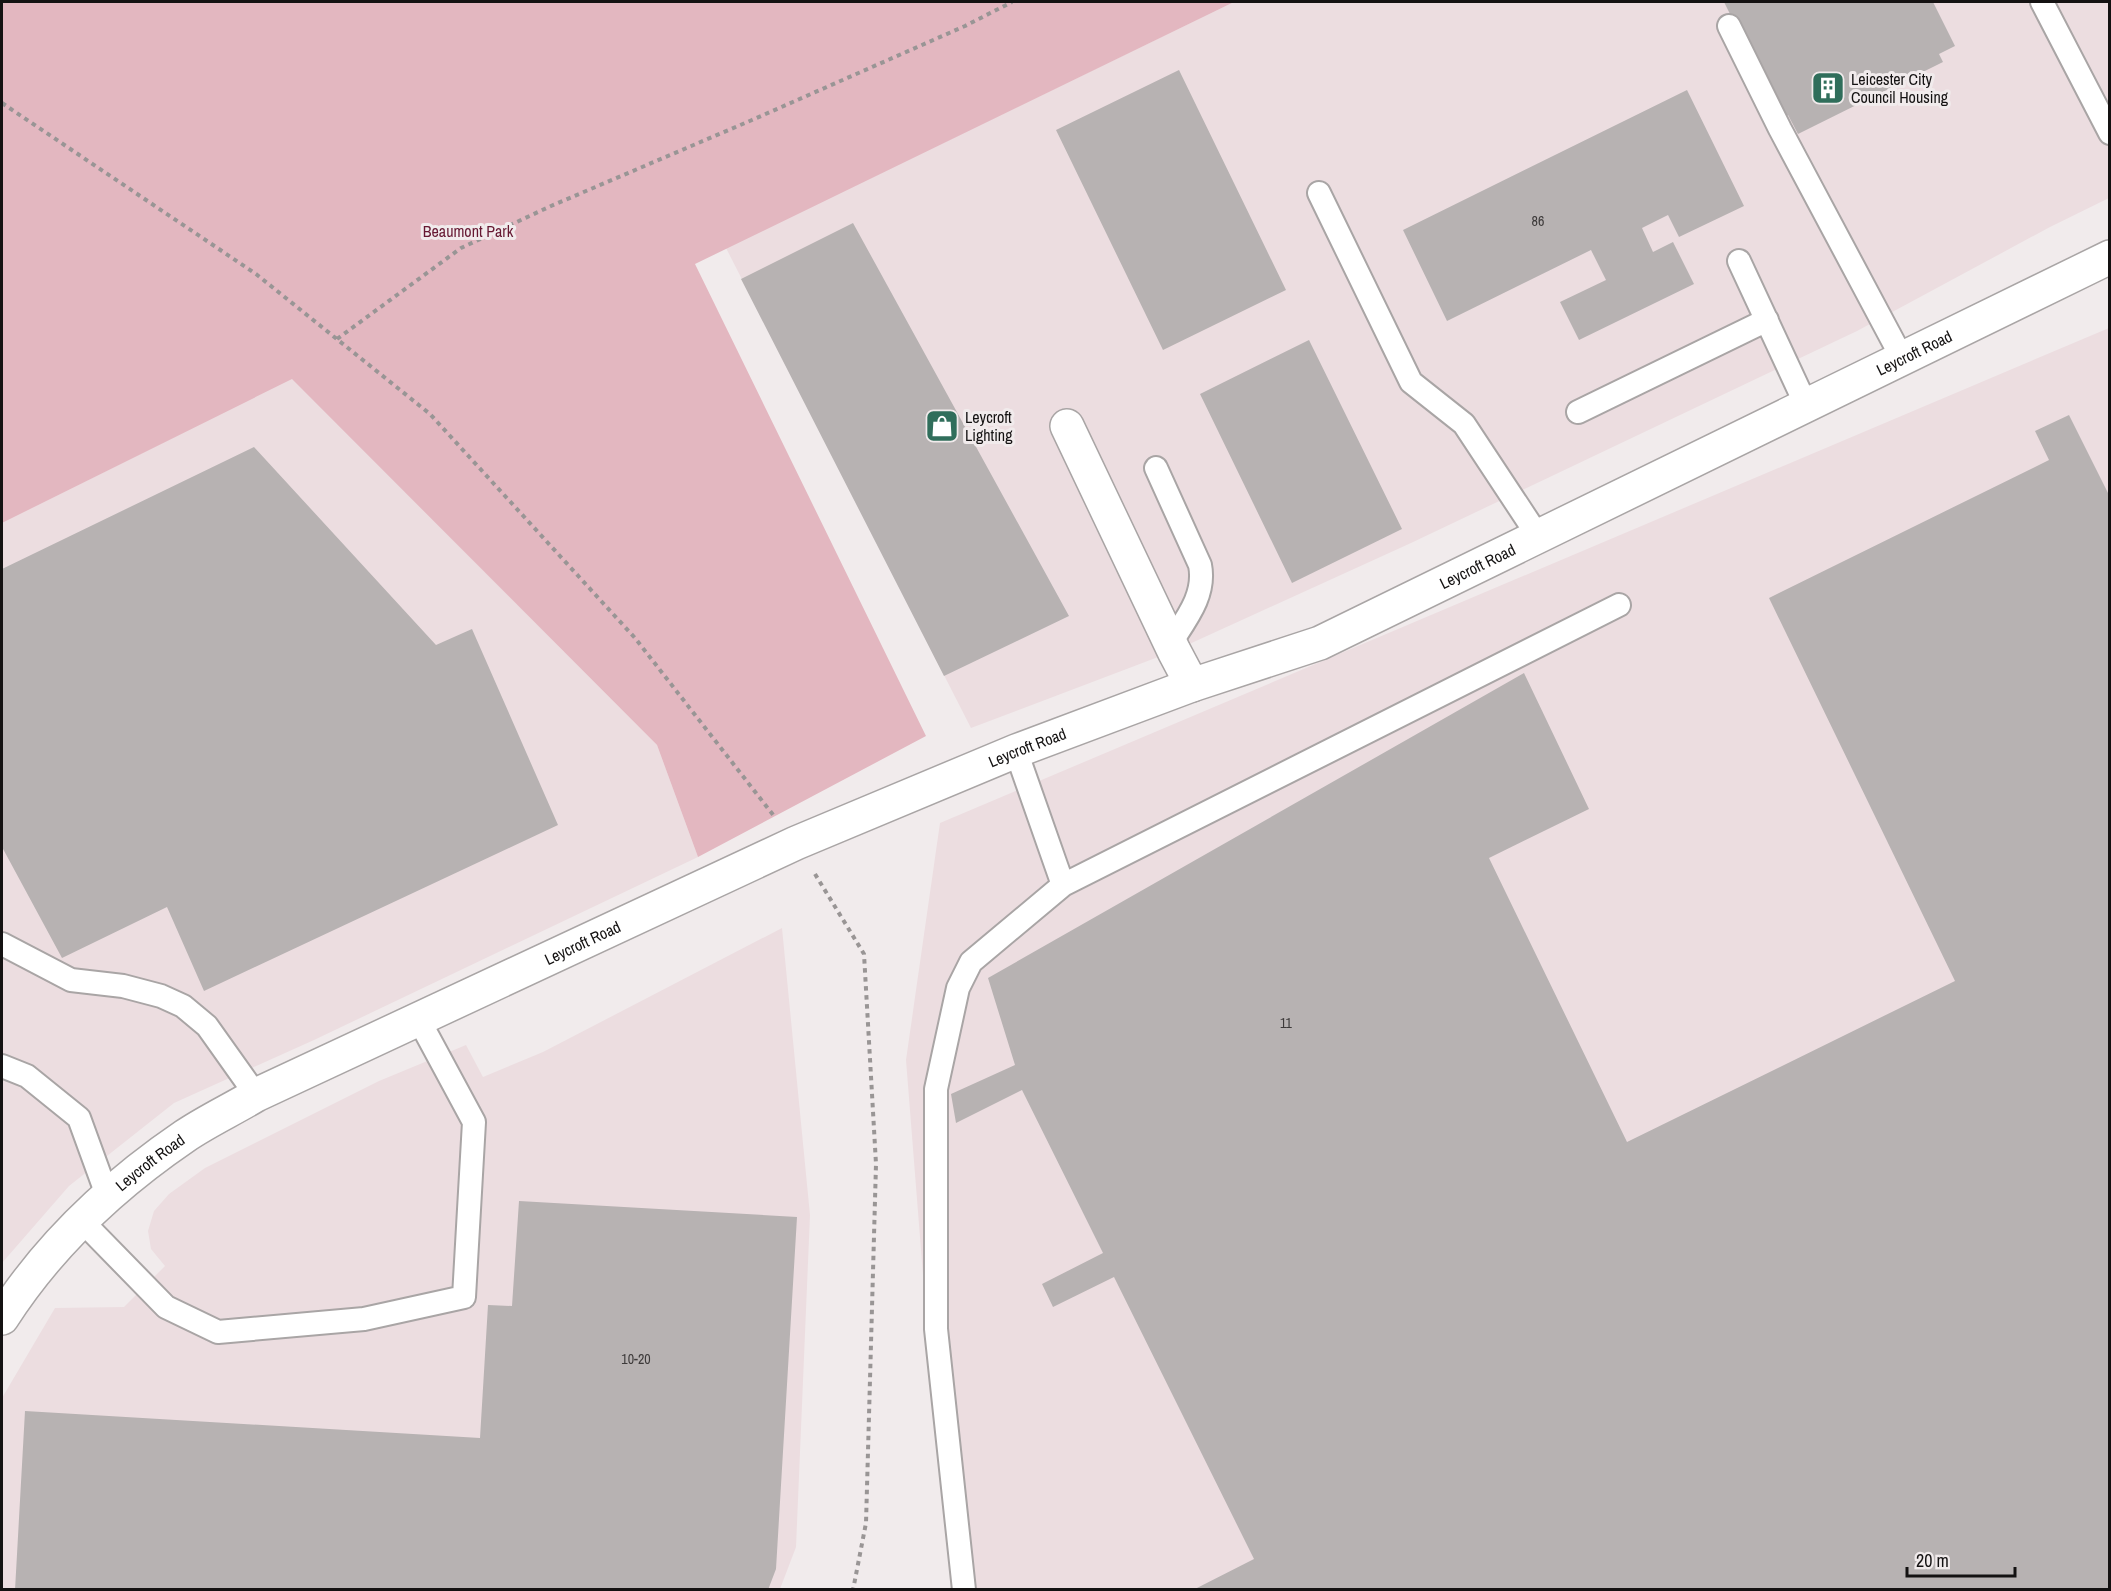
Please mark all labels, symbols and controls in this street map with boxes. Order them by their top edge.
place label: Leicester City Council Housing [1851,68,1949,108]
building icon: Leicester City Council Housing [1810,70,1846,106]
house number: 86 [1532,212,1544,230]
park label: Beaumont Park [423,220,514,242]
street label: Leycroft Road [1872,325,1956,381]
place label: Leycroft Lighting [965,406,1013,446]
shop icon: Leycroft Lighting [924,408,960,444]
street label: Leycroft Road [1436,538,1519,594]
street label: Leycroft Road [985,722,1069,772]
street label: Leycroft Road [541,915,624,970]
house number: 11 [1280,1014,1293,1032]
street label: Leycroft Road [111,1129,189,1196]
house number: 10-20 [621,1350,651,1368]
scale bar [1907,1540,2015,1578]
text: 20 m [1916,1548,1949,1573]

